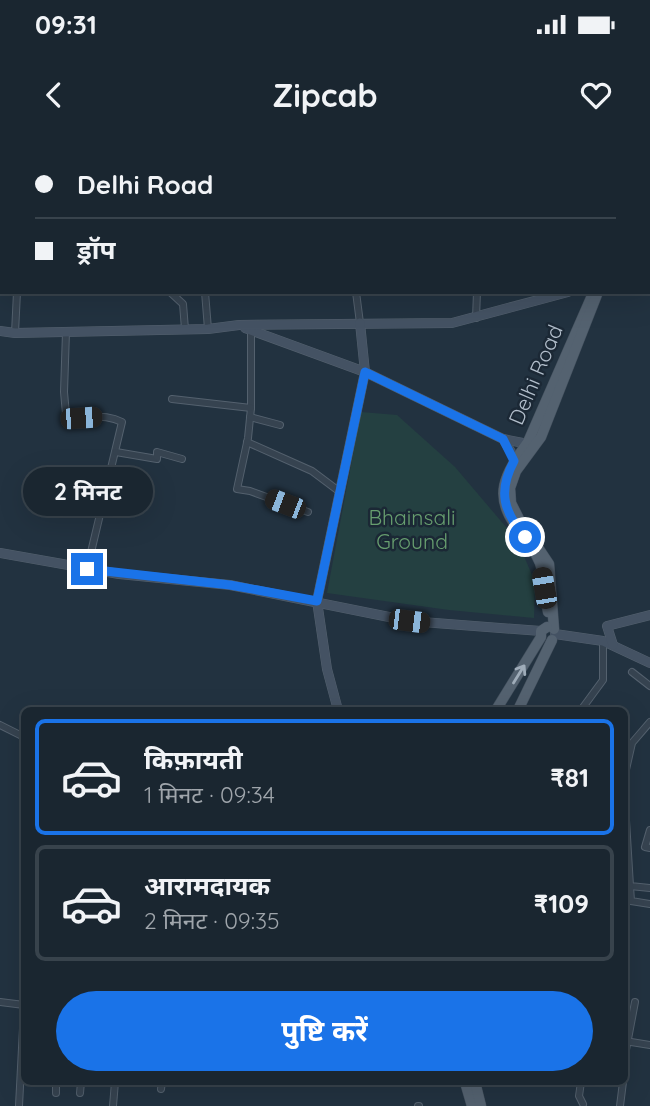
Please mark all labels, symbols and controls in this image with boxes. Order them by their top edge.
text: 09:31 [35,8,97,41]
text: Zipcab [272,75,378,115]
icon: back [35,76,73,114]
icon: heart [577,76,615,114]
text: Delhi Road [77,168,213,201]
text: ड्रॉप [77,233,115,266]
street label: Delhi Road [502,321,568,429]
car [60,406,103,430]
callout: 2 मिनट [22,468,152,516]
text: 2 मिनट [54,477,122,506]
car [262,487,309,521]
park label: Bhainsali Ground [369,504,455,554]
route start [509,521,541,553]
route end [71,553,103,585]
car [531,565,558,611]
car [387,608,432,634]
one-way arrow [511,665,526,684]
text: किफ़ायती [144,743,243,776]
icon: car [60,746,123,809]
text: ₹81 [550,761,589,794]
text: 1 मिनट · 09:34 [144,780,275,809]
text: आरामदायक [144,869,270,902]
icon: car [60,872,123,935]
text: ₹109 [534,887,589,920]
text: 2 मिनट · 09:35 [144,906,280,935]
button: पुष्टि करें [56,991,593,1071]

